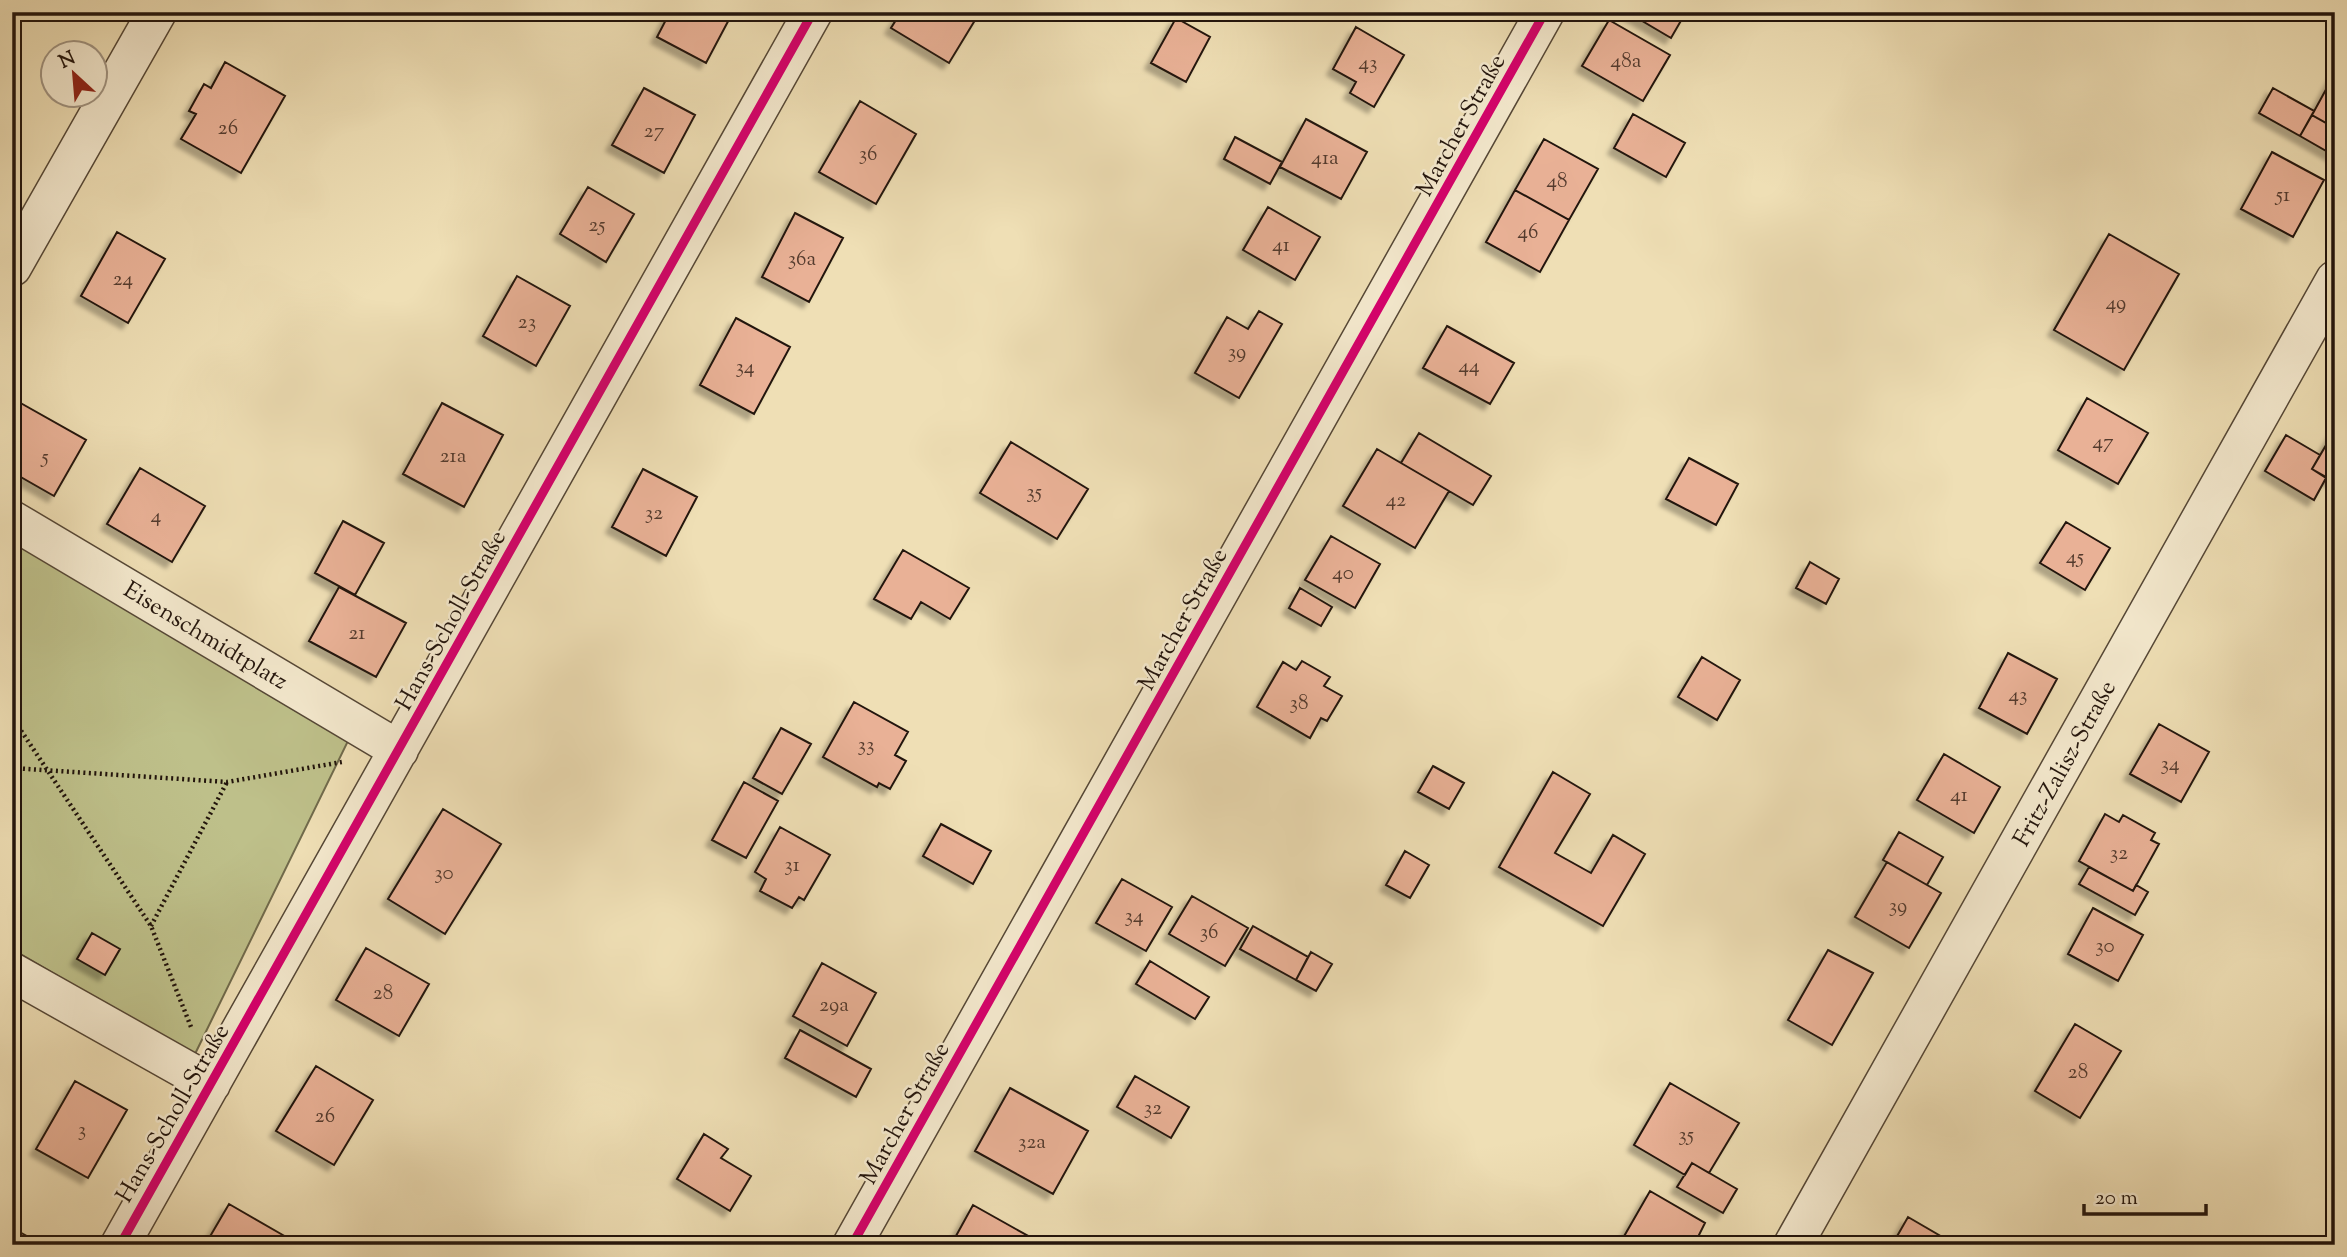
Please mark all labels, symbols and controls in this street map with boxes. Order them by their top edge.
north arrow [38,38,108,108]
text: N [55,46,80,76]
house number: 48a [1611,47,1642,77]
house number: 43 [1358,49,1378,79]
street label: Marcher Straße [1409,49,1515,203]
house number: 26 [218,114,238,144]
house number: 27 [644,117,665,147]
house number: 36 [859,140,877,170]
house number: 41a [1311,144,1339,174]
house number: 48 [1546,167,1568,197]
house number: 51 [2275,181,2290,211]
house number: 25 [588,211,606,241]
house number: 46 [1518,218,1538,248]
house number: 41 [1272,231,1290,261]
house number: 36a [788,245,817,275]
house number: 24 [113,265,133,295]
house number: 49 [2106,289,2126,319]
house number: 23 [518,308,536,338]
house number: 39 [1228,338,1246,368]
house number: 44 [1458,352,1480,382]
house number: 34 [735,353,755,383]
house number: 47 [2092,428,2114,458]
house number: 21a [440,442,467,472]
house number: 5 [40,443,49,473]
house number: 35 [1026,478,1042,508]
house number: 42 [1386,486,1406,516]
house number: 32 [645,499,663,529]
house number: 4 [151,502,161,532]
street label: Hans-Scholl-Straße [388,525,515,717]
street label: Marcher Straße [1131,543,1237,697]
house number: 45 [2066,543,2084,573]
house number: 40 [1332,559,1354,589]
street label: Eisenschmidtplatz [116,574,294,699]
house number: 21 [349,619,365,649]
street label: Fritz-Zalisz-Straße [2006,675,2126,853]
house number: 43 [2008,681,2028,711]
house number: 38 [1290,689,1308,719]
house number: 33 [858,731,874,761]
house number: 34 [2160,750,2180,780]
house number: 41 [1950,781,1968,811]
house number: 32 [2110,839,2128,869]
house number: 31 [784,851,800,881]
house number: 30 [434,859,454,889]
house number: 39 [1889,892,1907,922]
house number: 34 [1124,902,1144,932]
house number: 36 [1200,918,1218,948]
house number: 30 [2095,932,2115,962]
house number: 28 [373,979,393,1009]
house number: 29a [819,991,849,1021]
street label: Hans-Scholl-Straße [109,1018,239,1210]
street label: Marcher Straße [853,1037,959,1191]
house number: 28 [2068,1058,2088,1088]
house number: 32 [1144,1094,1162,1124]
house number: 26 [315,1102,335,1132]
house number: 3 [78,1116,86,1146]
house number: 35 [1678,1121,1694,1151]
house number: 32a [1018,1128,1046,1158]
scale bar [2084,1173,2207,1217]
text: 20 m [2095,1184,2138,1214]

